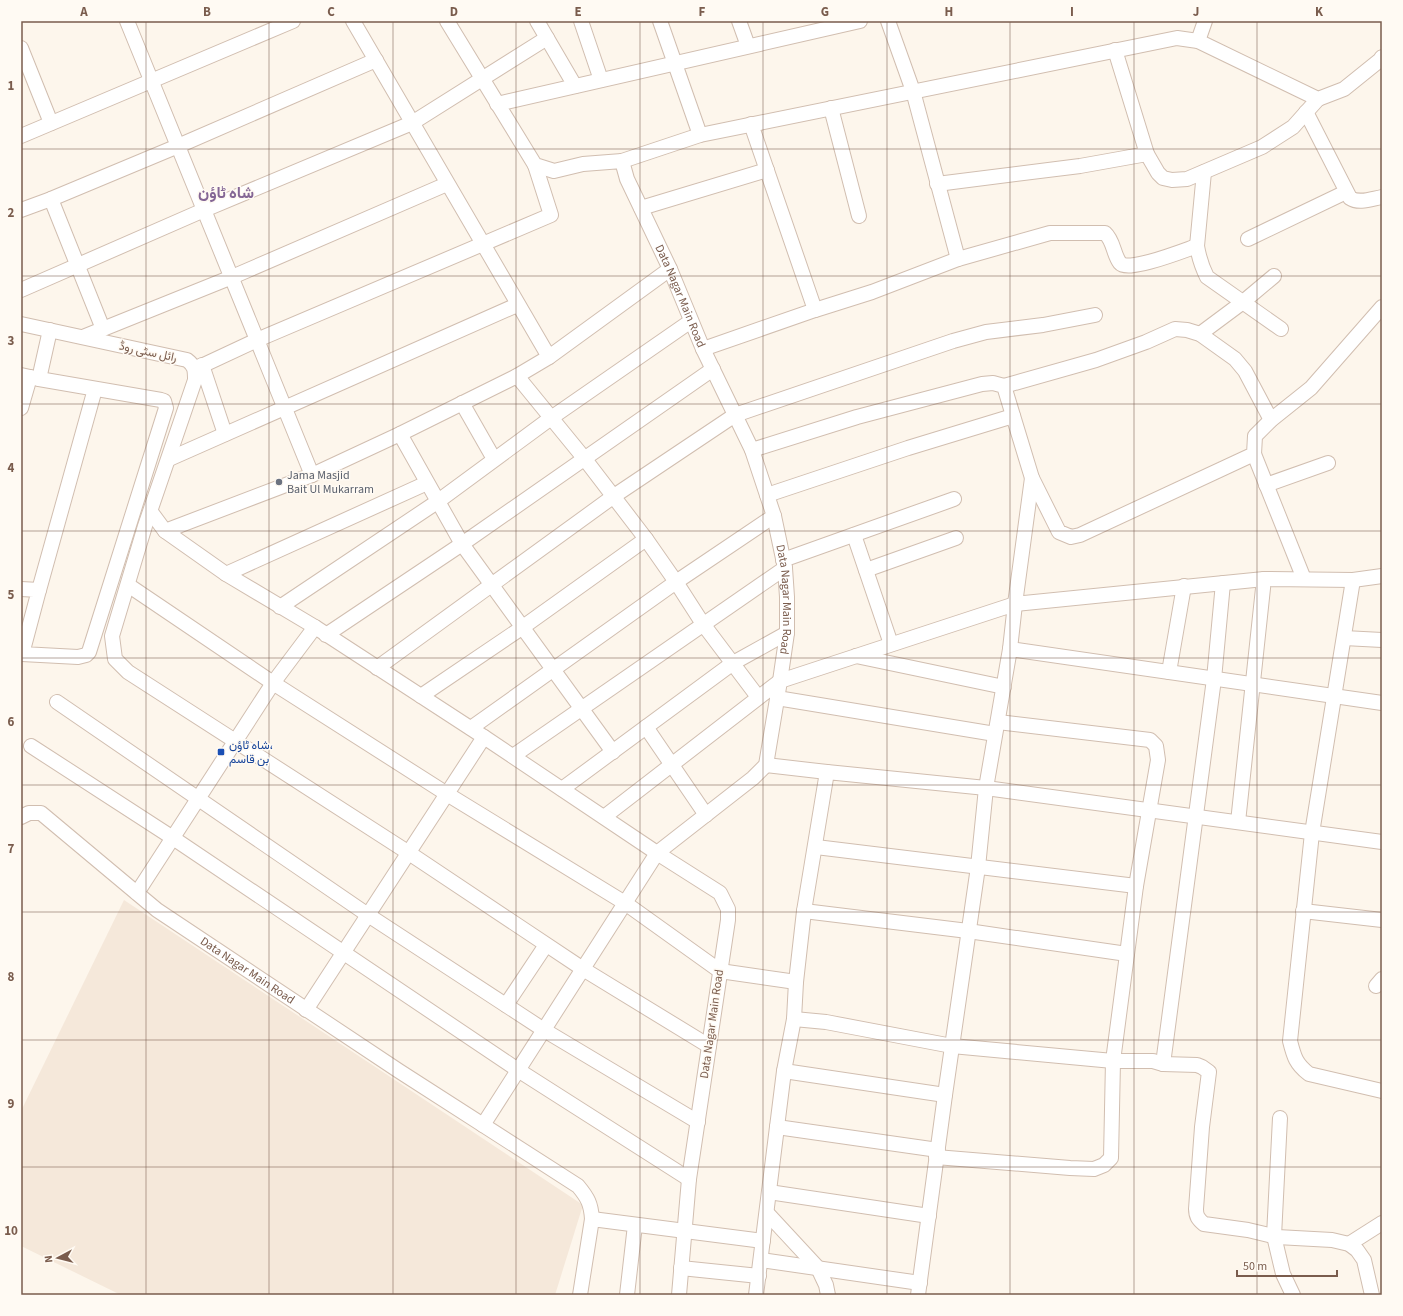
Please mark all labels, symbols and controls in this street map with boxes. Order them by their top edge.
text: A [79,3,88,21]
text: B [203,3,211,21]
text: C [327,3,335,21]
text: D [450,3,458,21]
text: E [574,3,582,21]
text: F [699,3,706,21]
text: G [821,3,829,21]
text: H [945,3,953,21]
text: I [1070,3,1074,21]
text: J [1193,3,1199,21]
text: K [1315,3,1324,21]
text: 1 [8,77,15,95]
district label: شاہ ٹاؤن [198,182,254,204]
text: 2 [8,204,15,222]
street label: Data Nagar Main Road [651,242,710,350]
text: 3 [8,332,15,350]
street label: رائل سٹی روڈ [117,338,179,366]
text: 4 [8,459,15,477]
place label: Jama Masjid Bait Ul Mukarram [287,467,374,498]
marker: Jama Masjid Bait Ul Mukarram [274,477,284,487]
street label: Data Nagar Main Road [772,543,796,656]
text: 5 [8,586,15,604]
text: 6 [8,713,15,731]
place label: شاہ ٹاؤن، بن قاسم [229,737,273,768]
marker: شاہ ٹاؤن، بن قاسم [216,747,226,757]
text: 7 [8,840,15,858]
street label: Data Nagar Main Road [197,933,298,1008]
text: 8 [8,968,15,986]
street label: Data Nagar Main Road [696,968,728,1080]
text: 9 [8,1095,15,1113]
text: 10 [4,1222,18,1240]
north arrow [38,1238,78,1278]
scale bar [1237,1252,1337,1278]
text: N [41,1255,56,1264]
text: 50 m [1243,1258,1267,1275]

